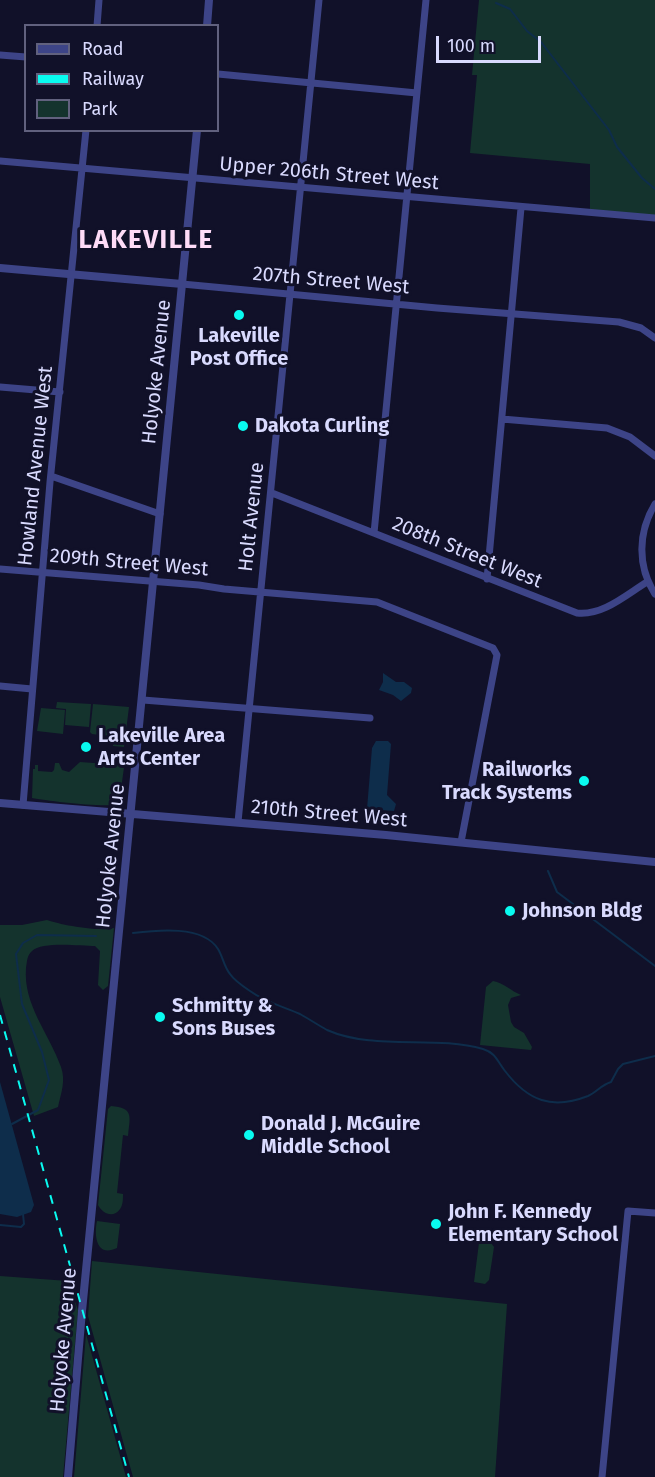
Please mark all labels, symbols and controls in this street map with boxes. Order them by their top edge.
legend [24,24,219,132]
scale bar [439,24,544,62]
text: 100 m [447,35,495,57]
text: Road [82,38,124,60]
text: Railway [82,68,144,90]
text: Park [82,98,117,120]
street label: Upper 206th Street West [218,152,440,196]
district label: LAKEVILLE [78,225,214,257]
street label: 207th Street West [252,262,410,300]
street label: Holyoke Avenue [137,299,177,445]
marker: Lakeville Post Office [232,308,246,322]
place label: Lakeville Post Office [190,324,288,371]
street label: Howland Avenue West [14,365,58,567]
place label: Dakota Curling [255,414,389,438]
marker: Dakota Curling [236,419,250,433]
street label: Holt Avenue [234,461,270,573]
street label: 208th Street West [388,512,546,594]
street label: 209th Street West [49,544,209,582]
place label: Lakeville Area Arts Center [98,724,225,771]
marker: Lakeville Area Arts Center [79,740,93,754]
place label: Railworks Track Systems [442,758,572,805]
marker: Railworks Track Systems [577,774,591,788]
street label: Holyoke Avenue [91,783,131,929]
street label: 210th Street West [250,795,408,833]
place label: Johnson Bldg [522,899,642,923]
marker: Johnson Bldg [503,904,517,918]
place label: Schmitty & Sons Buses [172,994,275,1041]
marker: Schmitty & Sons Buses [153,1010,167,1024]
place label: Donald J. McGuire Middle School [261,1112,420,1159]
marker: Donald J. McGuire Middle School [242,1128,256,1142]
place label: John F. Kennedy Elementary School [448,1200,618,1247]
marker: John F. Kennedy Elementary School [429,1217,443,1231]
street label: Holyoke Avenue [46,1267,82,1413]

